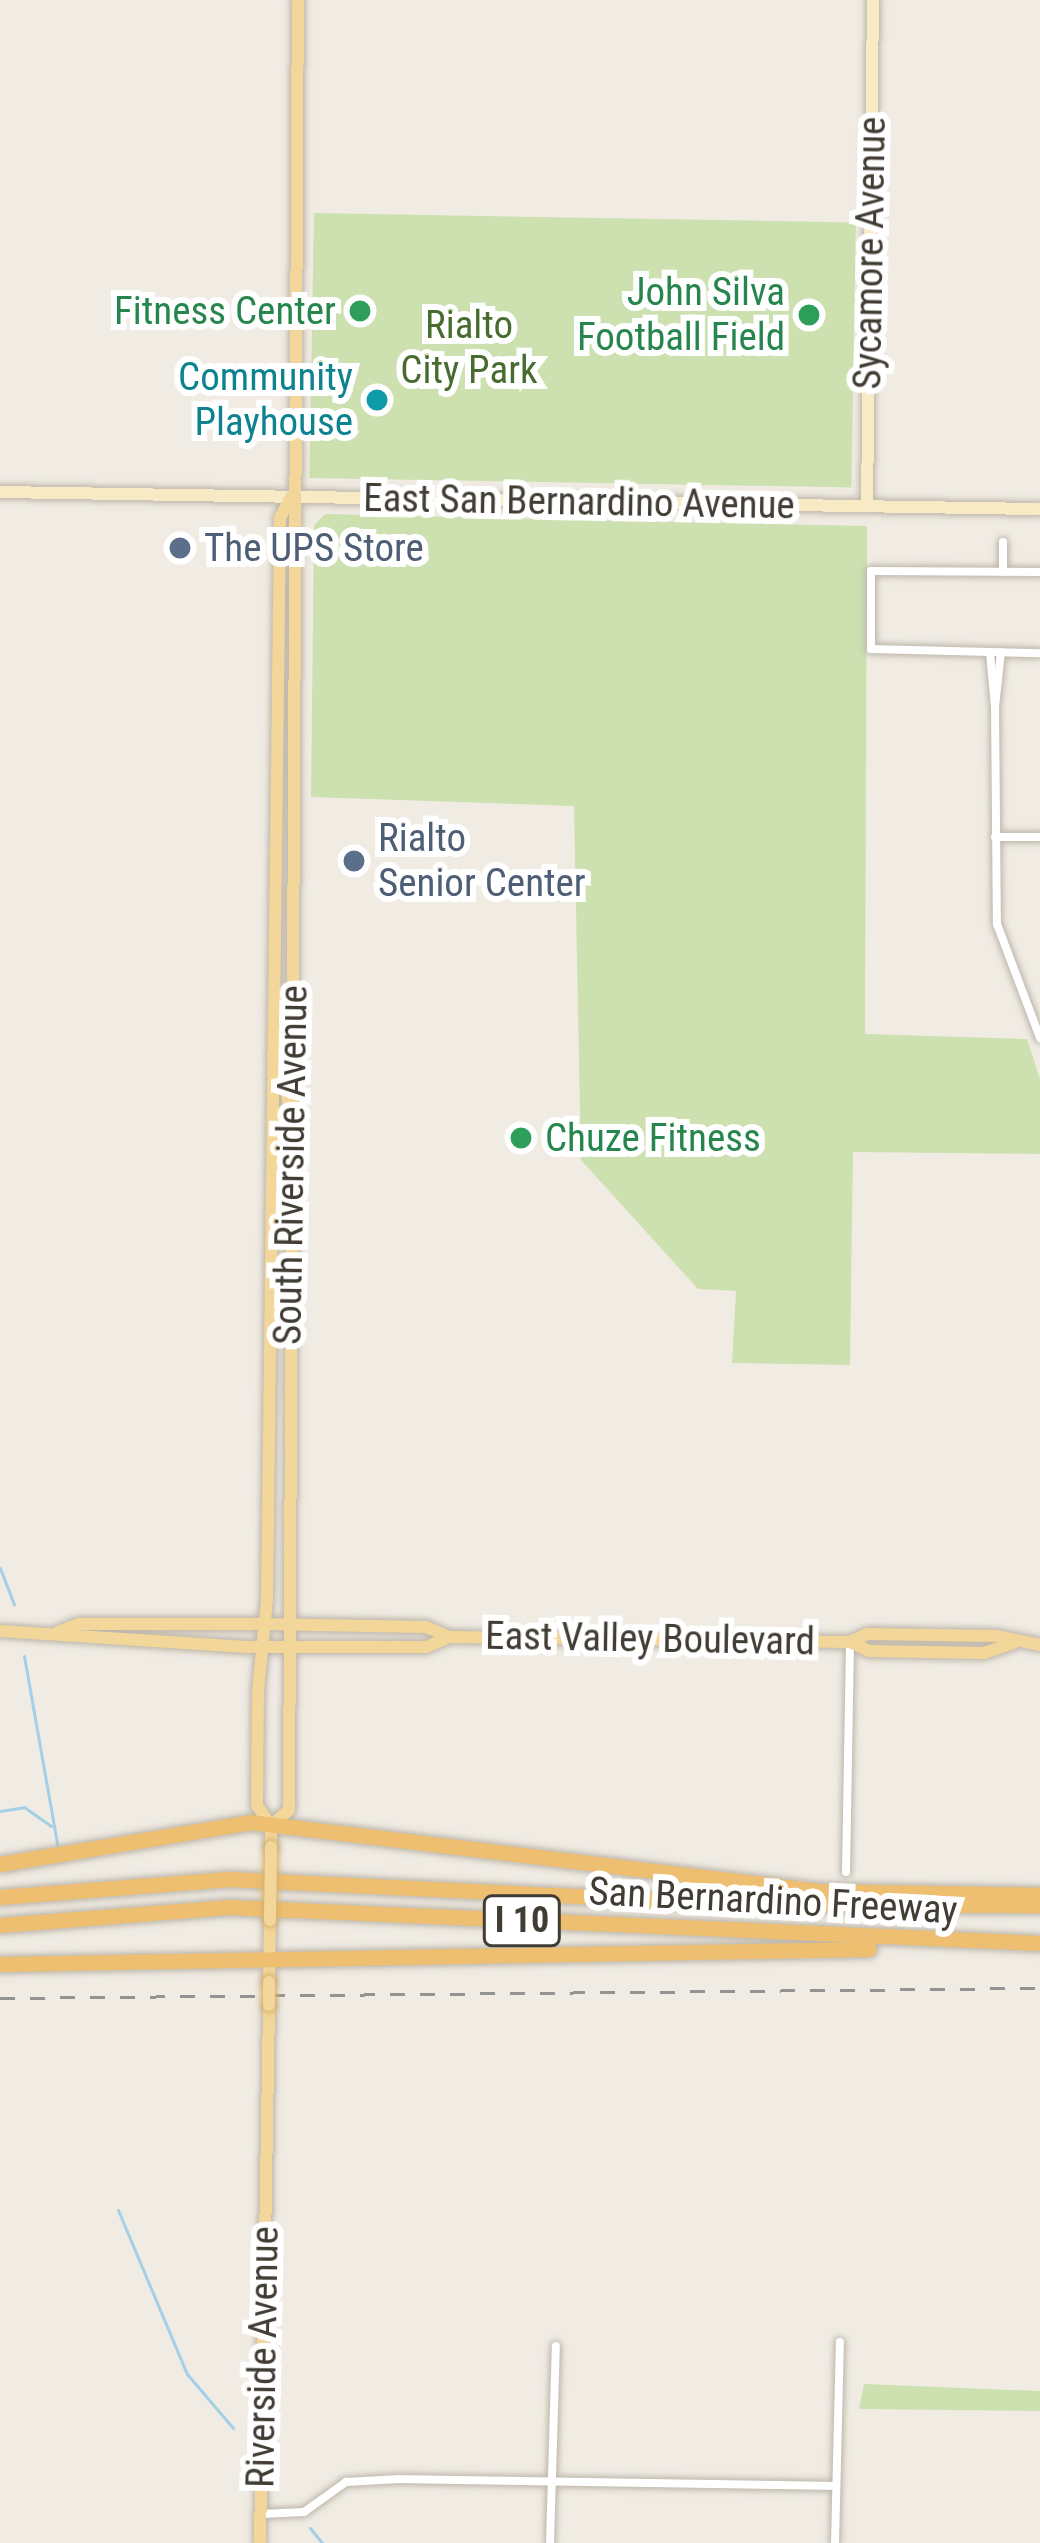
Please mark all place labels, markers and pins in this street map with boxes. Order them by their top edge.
place label: John Silva Football Field [577,270,785,361]
place label: Fitness Center [114,288,336,334]
marker: Fitness Center [347,298,373,324]
marker: John Silva Football Field [796,302,822,328]
place label: Community Playhouse [178,355,353,446]
marker: Community Playhouse [364,387,390,413]
place label: The UPS Store [204,525,424,571]
marker: The UPS Store [167,535,193,561]
place label: Rialto Senior Center [378,816,586,907]
marker: Rialto Senior Center [341,848,367,874]
place label: Chuze Fitness [545,1115,761,1161]
marker: Chuze Fitness [508,1125,534,1151]

